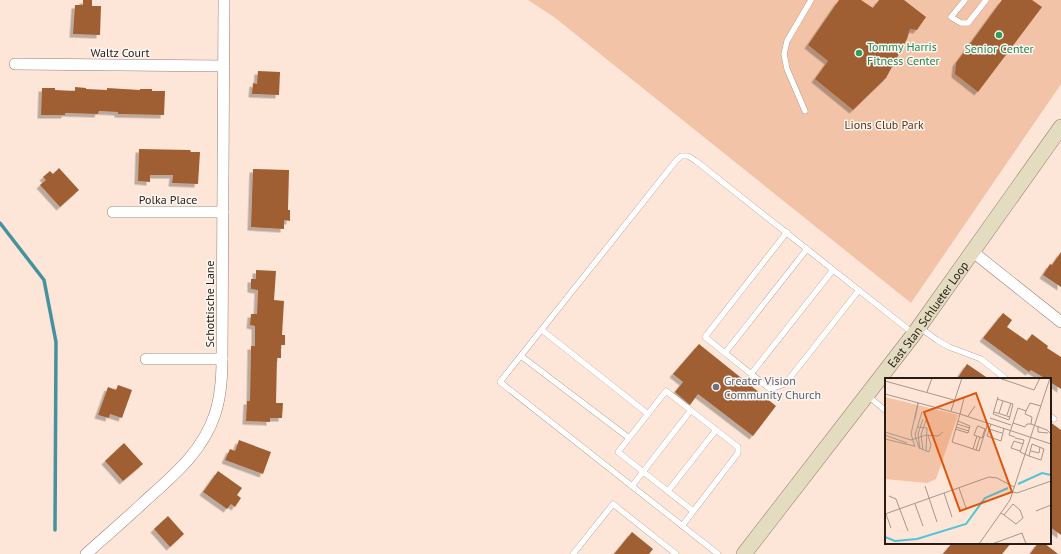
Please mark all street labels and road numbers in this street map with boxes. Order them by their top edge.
street label: Waltz Court [90,45,150,60]
street label: Polka Place [139,192,197,207]
street label: East Stan Schlueter Loop [884,258,971,370]
street label: Schottische Lane [202,260,217,348]

